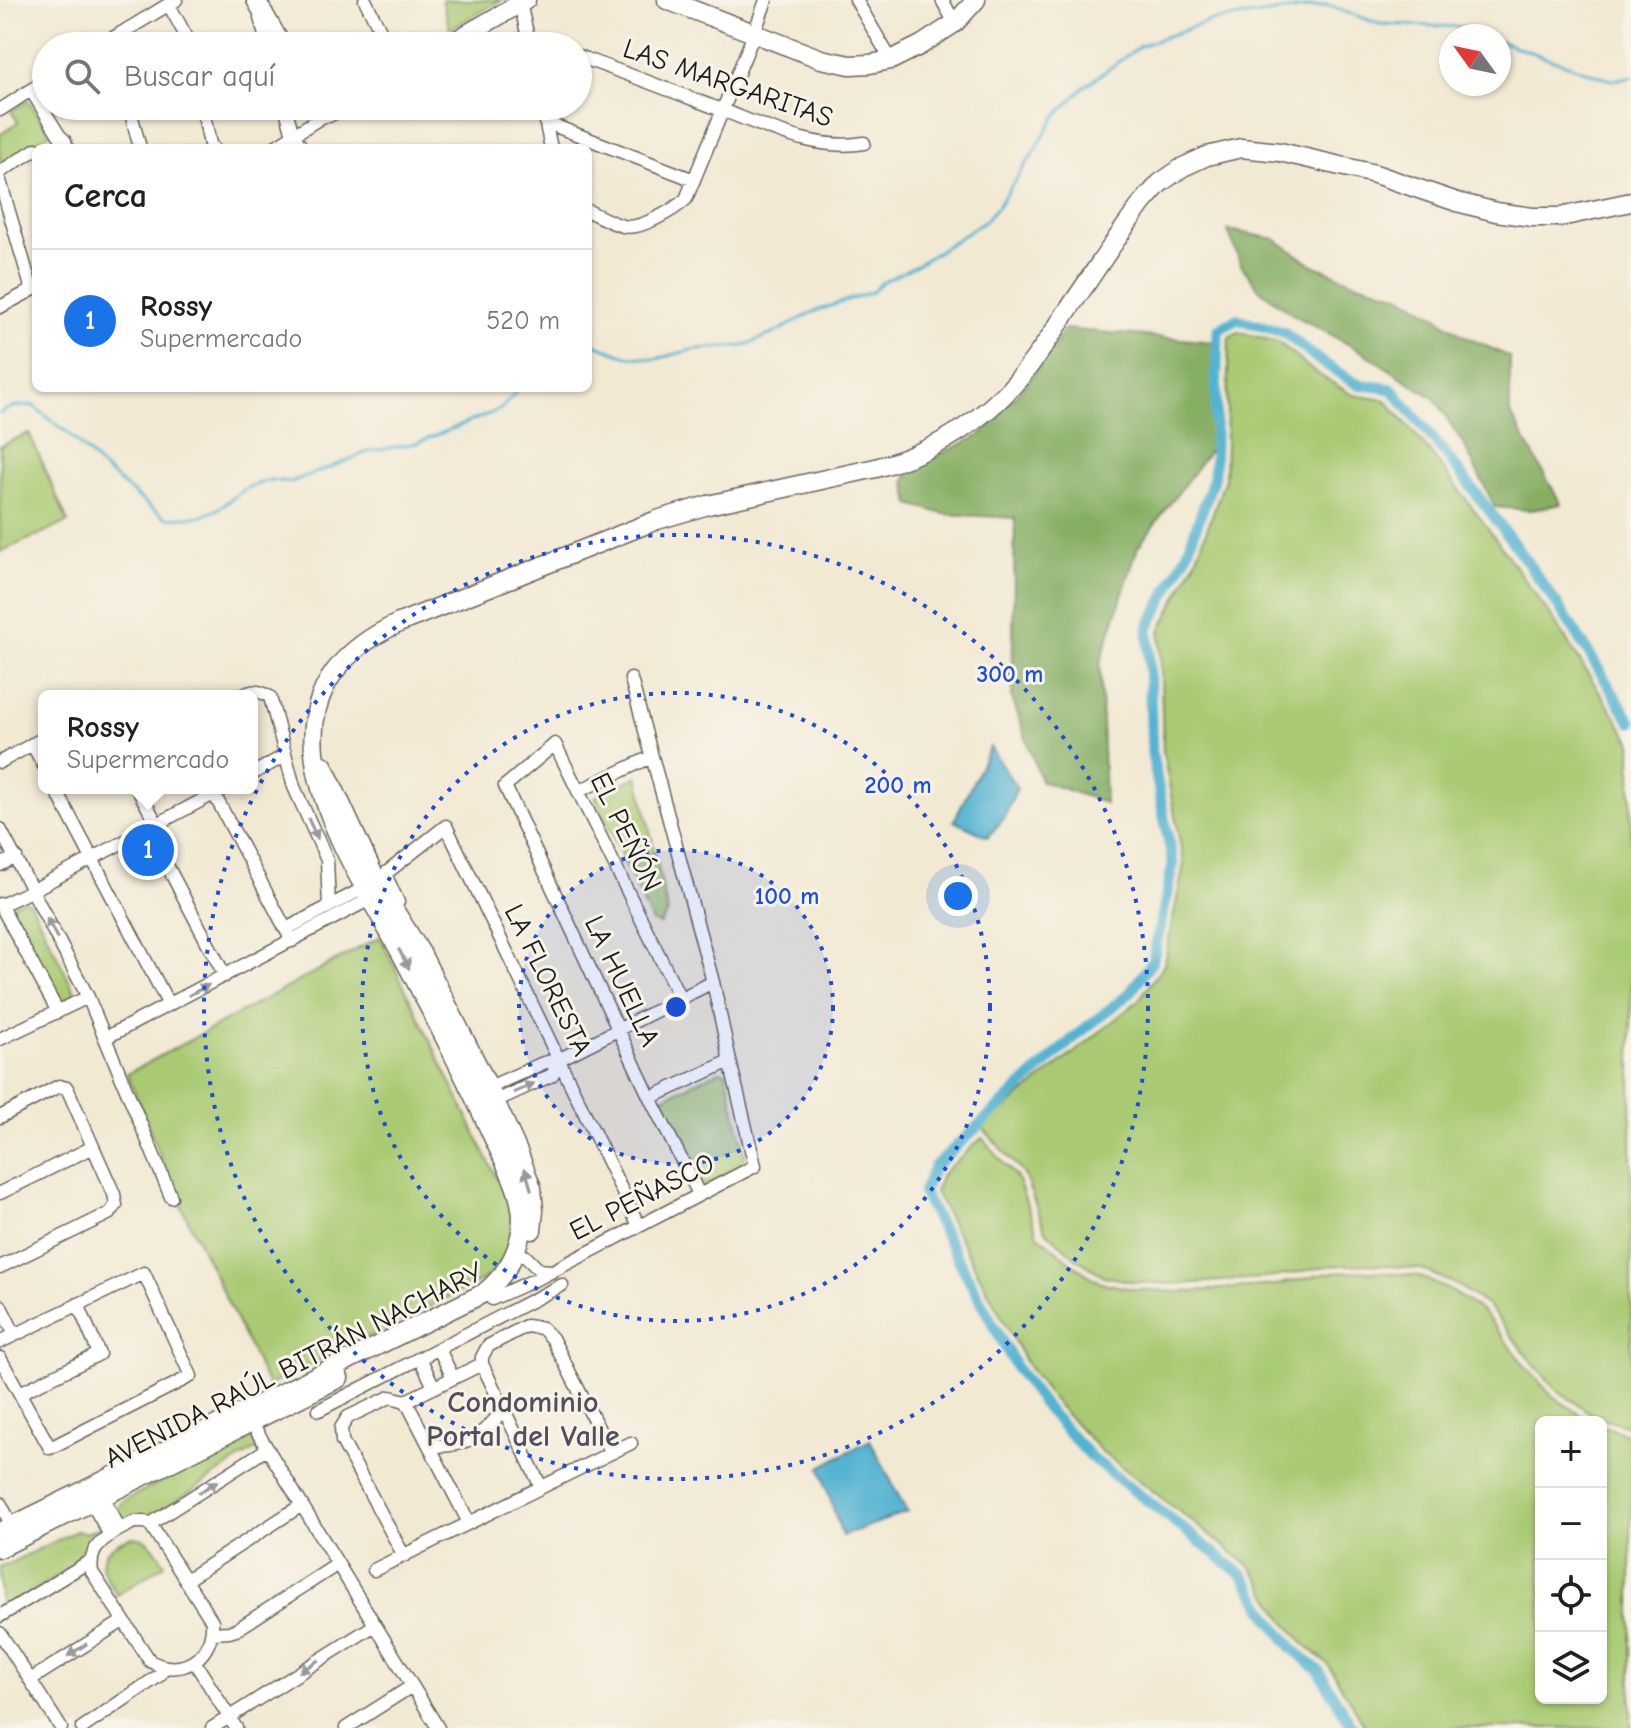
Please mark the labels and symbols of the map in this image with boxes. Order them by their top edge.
north arrow [1439,24,1511,96]
street label: LAS MARGARITAS [619,32,837,134]
text: 300 m [977,660,1043,688]
street label: EL PEÑÓN [584,767,669,896]
text: 200 m [864,771,932,799]
one-way arrow [306,817,320,840]
pin: 1 [122,820,174,880]
your location [938,876,978,916]
text: 100 m [755,882,819,910]
street label: LA FLORESTA [498,899,598,1061]
street label: LA HUELLA [578,911,666,1051]
one-way arrow [46,916,59,939]
one-way arrow [397,948,410,971]
one-way arrow [188,983,210,997]
centre of rings [662,993,690,1021]
one-way arrow [513,1081,536,1095]
street label: EL PEÑASCO [564,1146,720,1247]
one-way arrow [521,1167,534,1191]
street label: AVENIDA RAÚL BITRÁN NACHARY [99,1254,489,1475]
district label: Condominio Portal del Valle [426,1385,620,1454]
one-way arrow [198,1479,219,1494]
one-way arrow [66,1643,88,1657]
one-way arrow [298,1659,320,1673]

